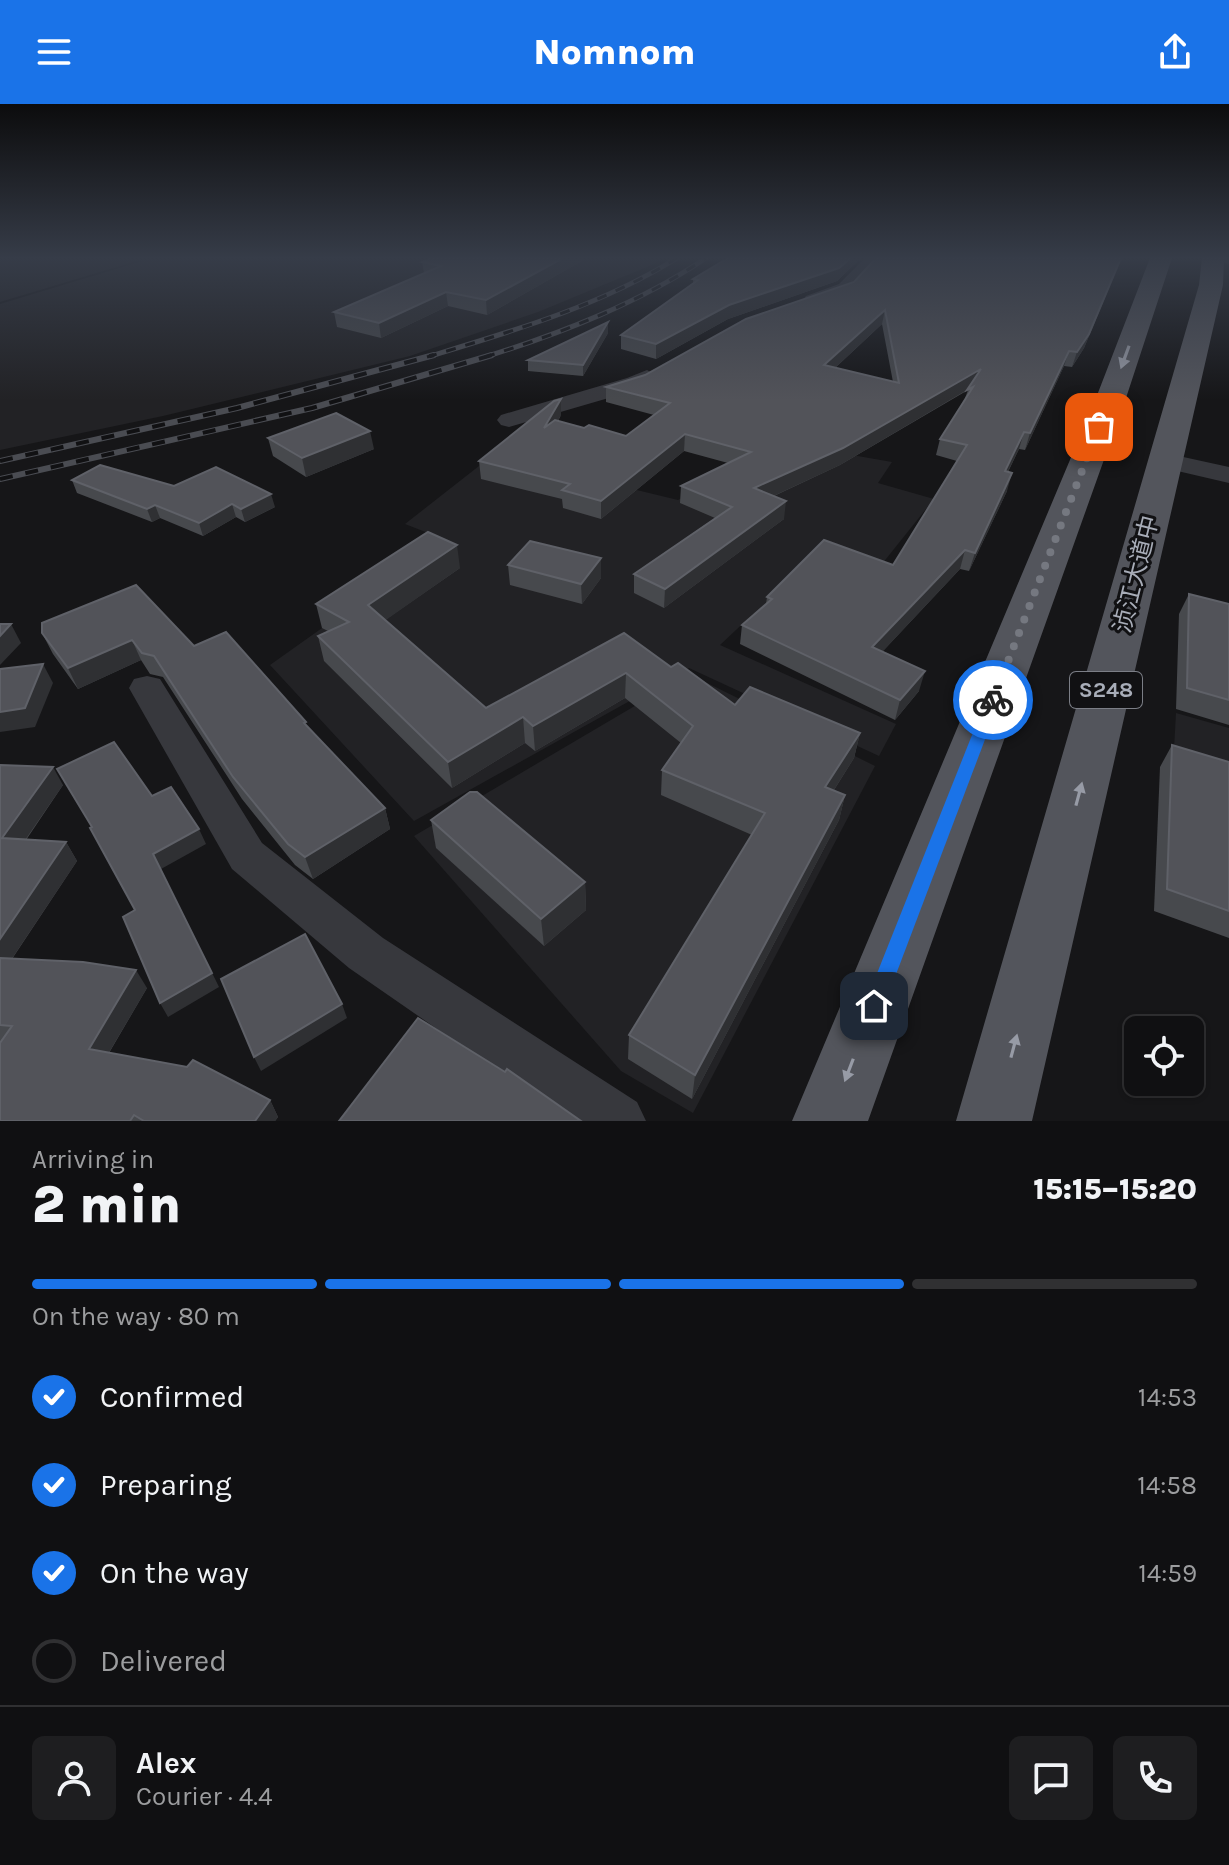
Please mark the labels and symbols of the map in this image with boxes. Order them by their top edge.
one-way arrow [1119,345,1131,369]
pin [1065,393,1133,461]
street label: 浈江大道中 [1108,512,1164,636]
courier [953,660,1033,740]
road number: S248 [1070,672,1142,708]
one-way arrow [1074,781,1086,806]
pin [840,972,908,1040]
one-way arrow [1008,1033,1020,1058]
one-way arrow [843,1058,856,1082]

